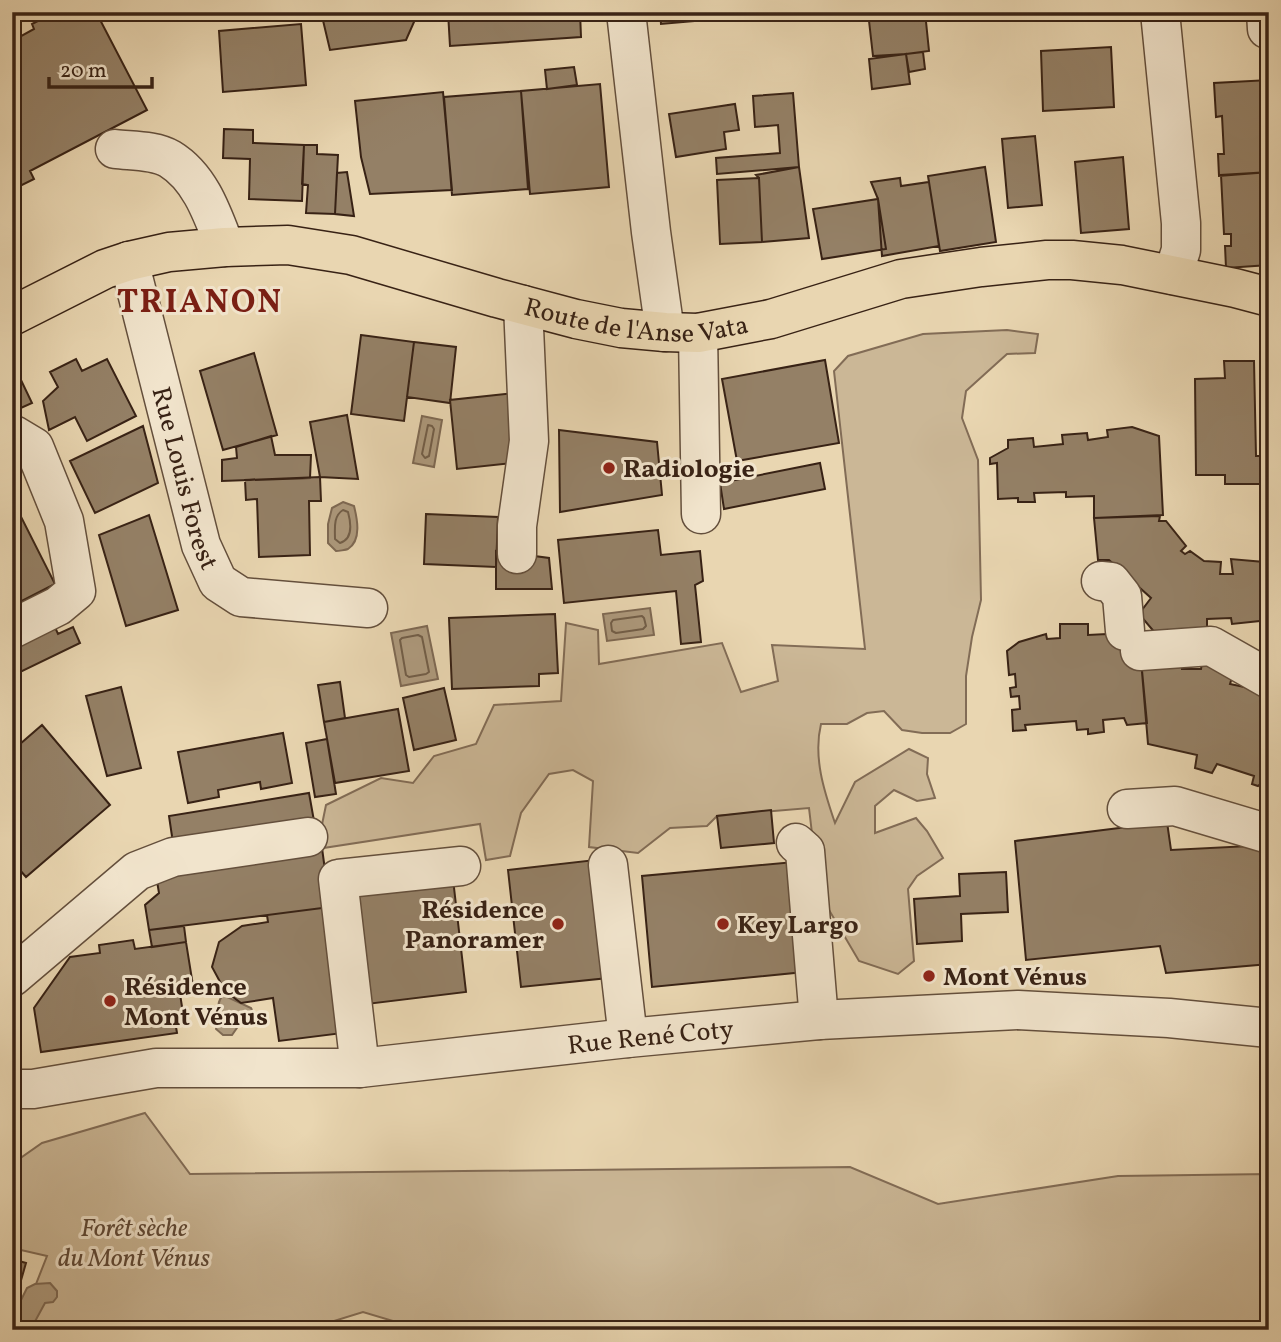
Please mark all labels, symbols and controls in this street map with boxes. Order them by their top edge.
scale bar [49,46,152,90]
text: 20 m [60,57,106,86]
district label: TRIANON [117,281,283,327]
street label: Route de l'Anse Vata [520,290,752,353]
street label: Rue Louis Forest [142,383,226,576]
place label: Radiologie [623,452,755,488]
marker: Radiologie [601,460,617,476]
place label: Résidence Panoramer [405,893,544,959]
place label: Key Largo [737,908,859,944]
marker: Résidence Panoramer [550,916,566,932]
marker: Key Largo [715,916,731,932]
place label: Mont Vénus [943,960,1087,996]
marker: Mont Vénus [921,968,937,984]
place label: Résidence Mont Vénus [124,970,268,1036]
marker: Résidence Mont Vénus [102,993,118,1009]
street label: Rue René Coty [566,1012,735,1065]
park label: Forêt sèche du Mont Vénus [58,1211,211,1277]

